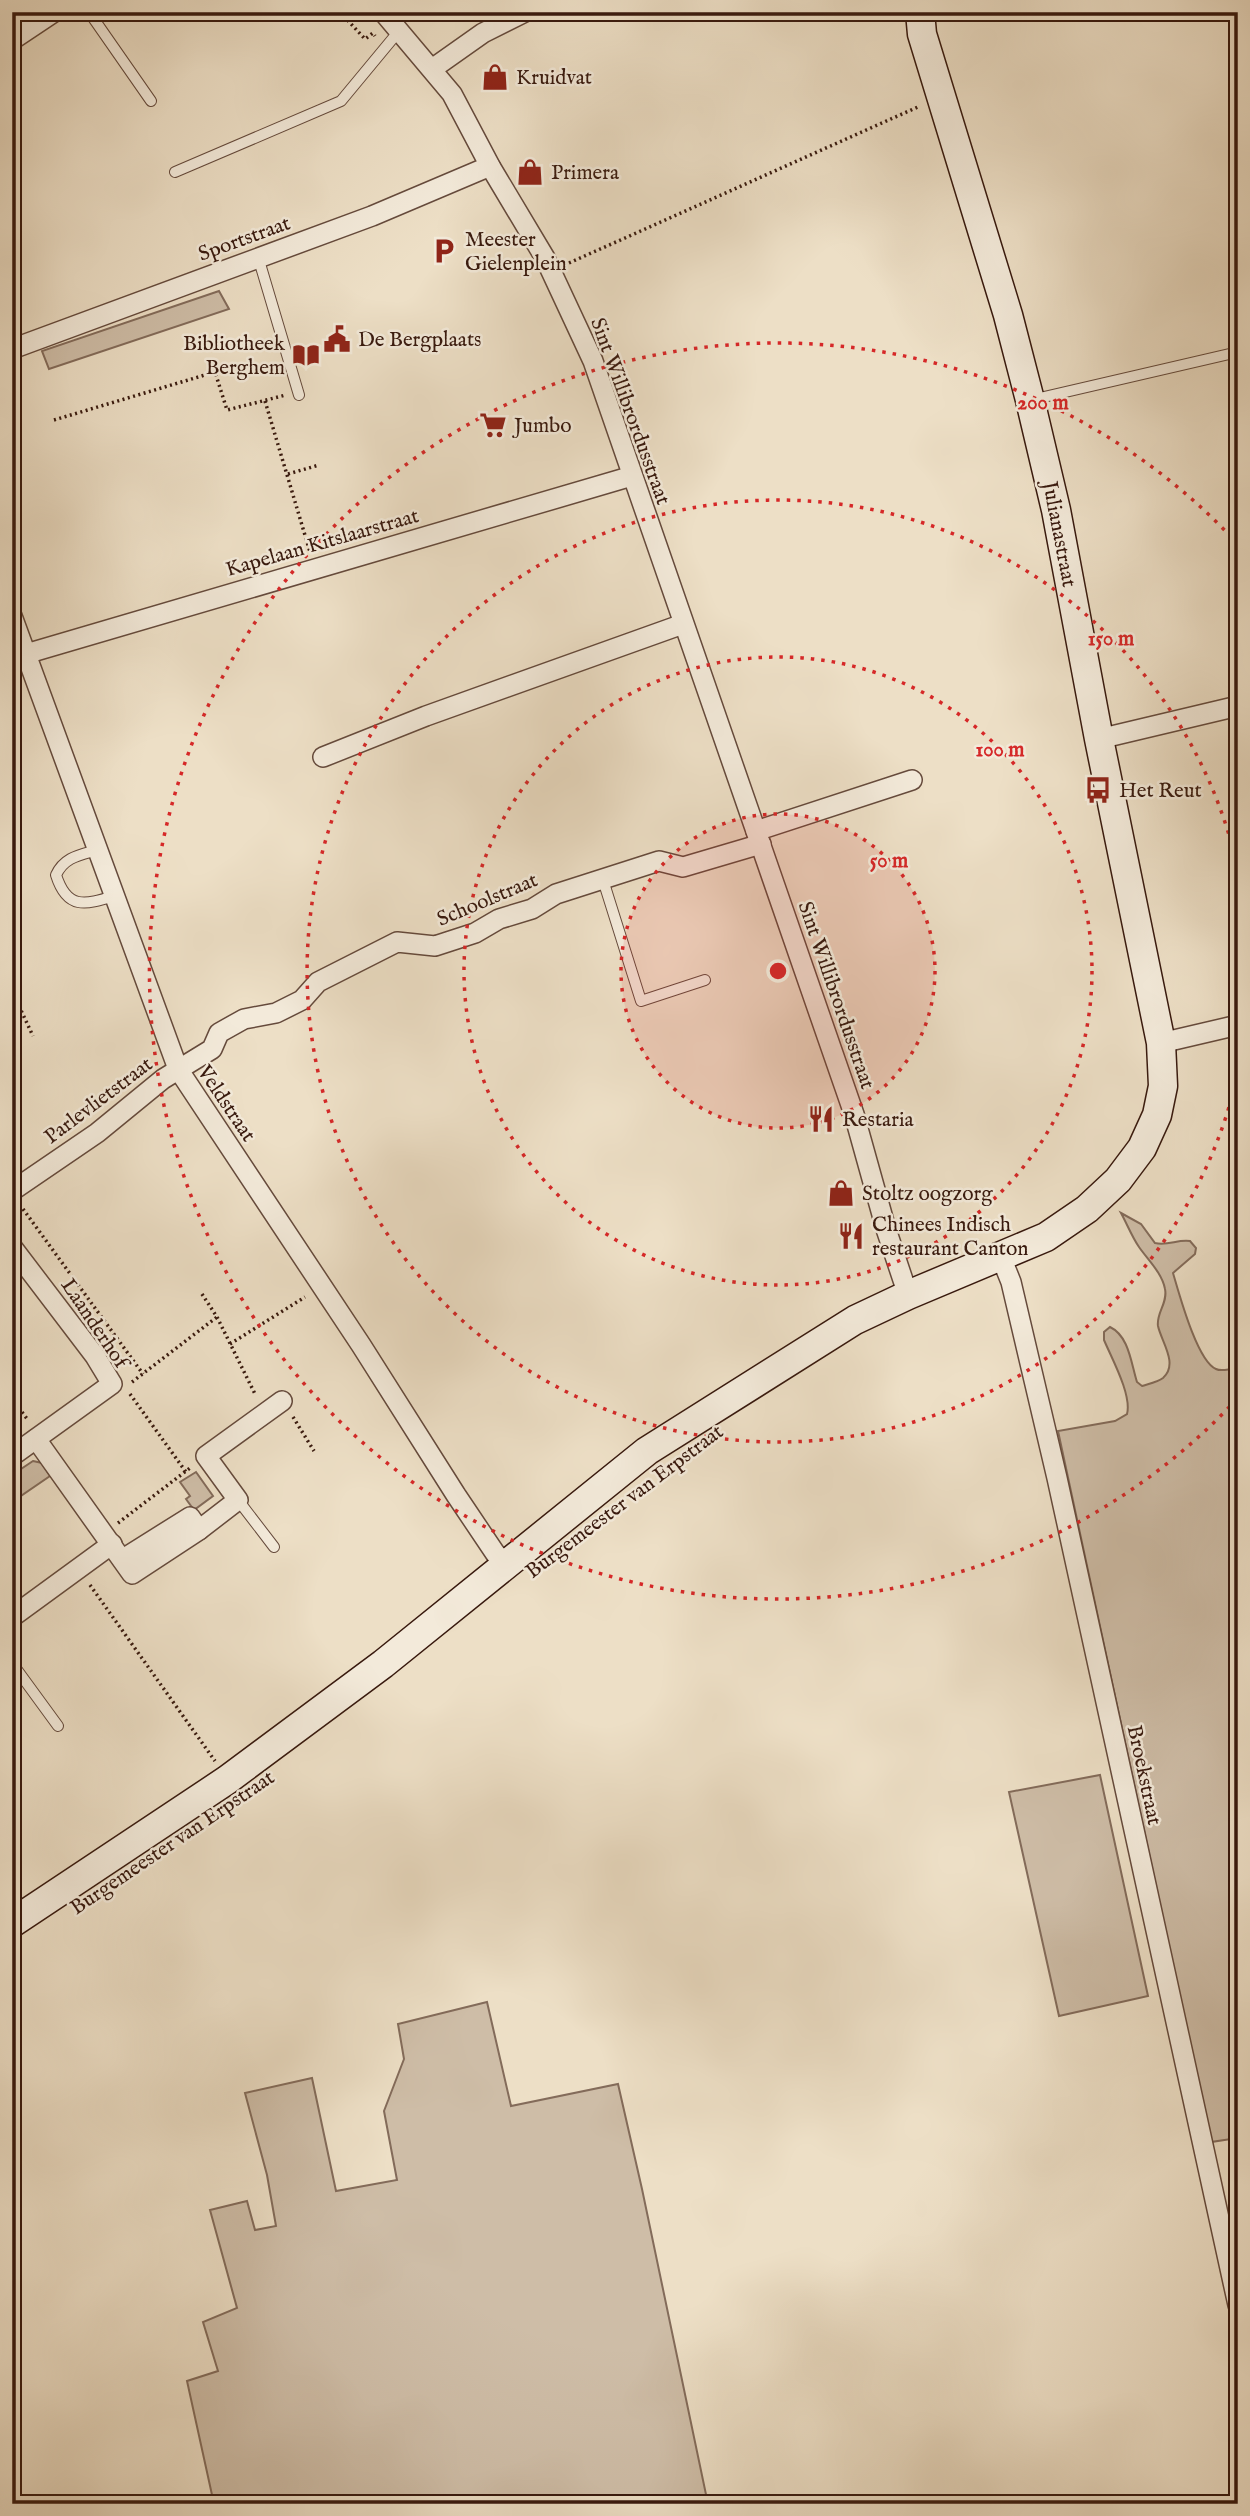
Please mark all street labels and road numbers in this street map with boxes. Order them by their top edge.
street label: Sportstraat [195,210,294,269]
street label: Sint Willibrordusstraat [583,314,676,509]
street label: Julianastraat [1035,477,1082,590]
street label: Kapelaan Kitslaarstraat [223,503,422,584]
street label: Schoolstraat [433,867,542,934]
street label: Sint Willibrordusstraat [791,898,880,1093]
street label: Parlevlietstraat [39,1052,159,1151]
street label: Veldstraat [190,1059,261,1147]
street label: Laanderhof [54,1274,136,1377]
street label: Burgemeester van Erpstraat [521,1419,729,1585]
street label: Broekstraat [1120,1723,1167,1828]
street label: Burgemeester van Erpstraat [65,1765,280,1922]

